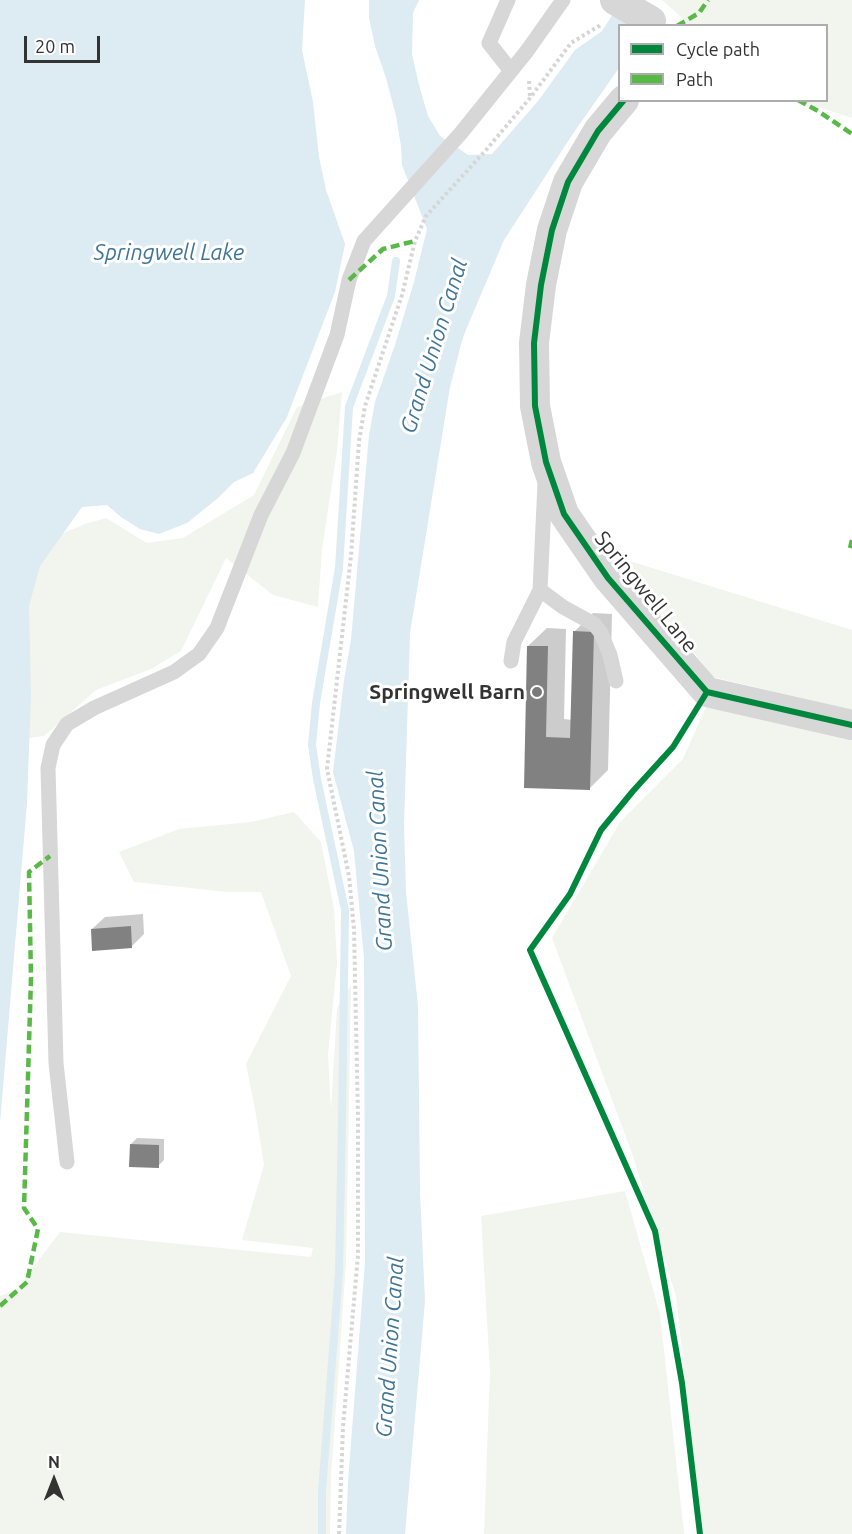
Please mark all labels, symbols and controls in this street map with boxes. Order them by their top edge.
scale bar [27,24,104,62]
legend [618,24,828,102]
text: 20 m [35,36,75,56]
text: Cycle path [676,39,760,59]
text: Path [676,69,713,89]
water label: Springwell Lake [94,240,244,266]
water label: Grand Union Canal [395,255,473,437]
street label: Springwell Lane [589,526,703,658]
place label: Springwell Barn [369,679,525,705]
marker: Springwell Barn [530,685,544,699]
water label: Grand Union Canal [362,770,398,952]
water label: Grand Union Canal [371,1256,409,1438]
north arrow [24,1450,84,1510]
text: N [48,1453,60,1471]

